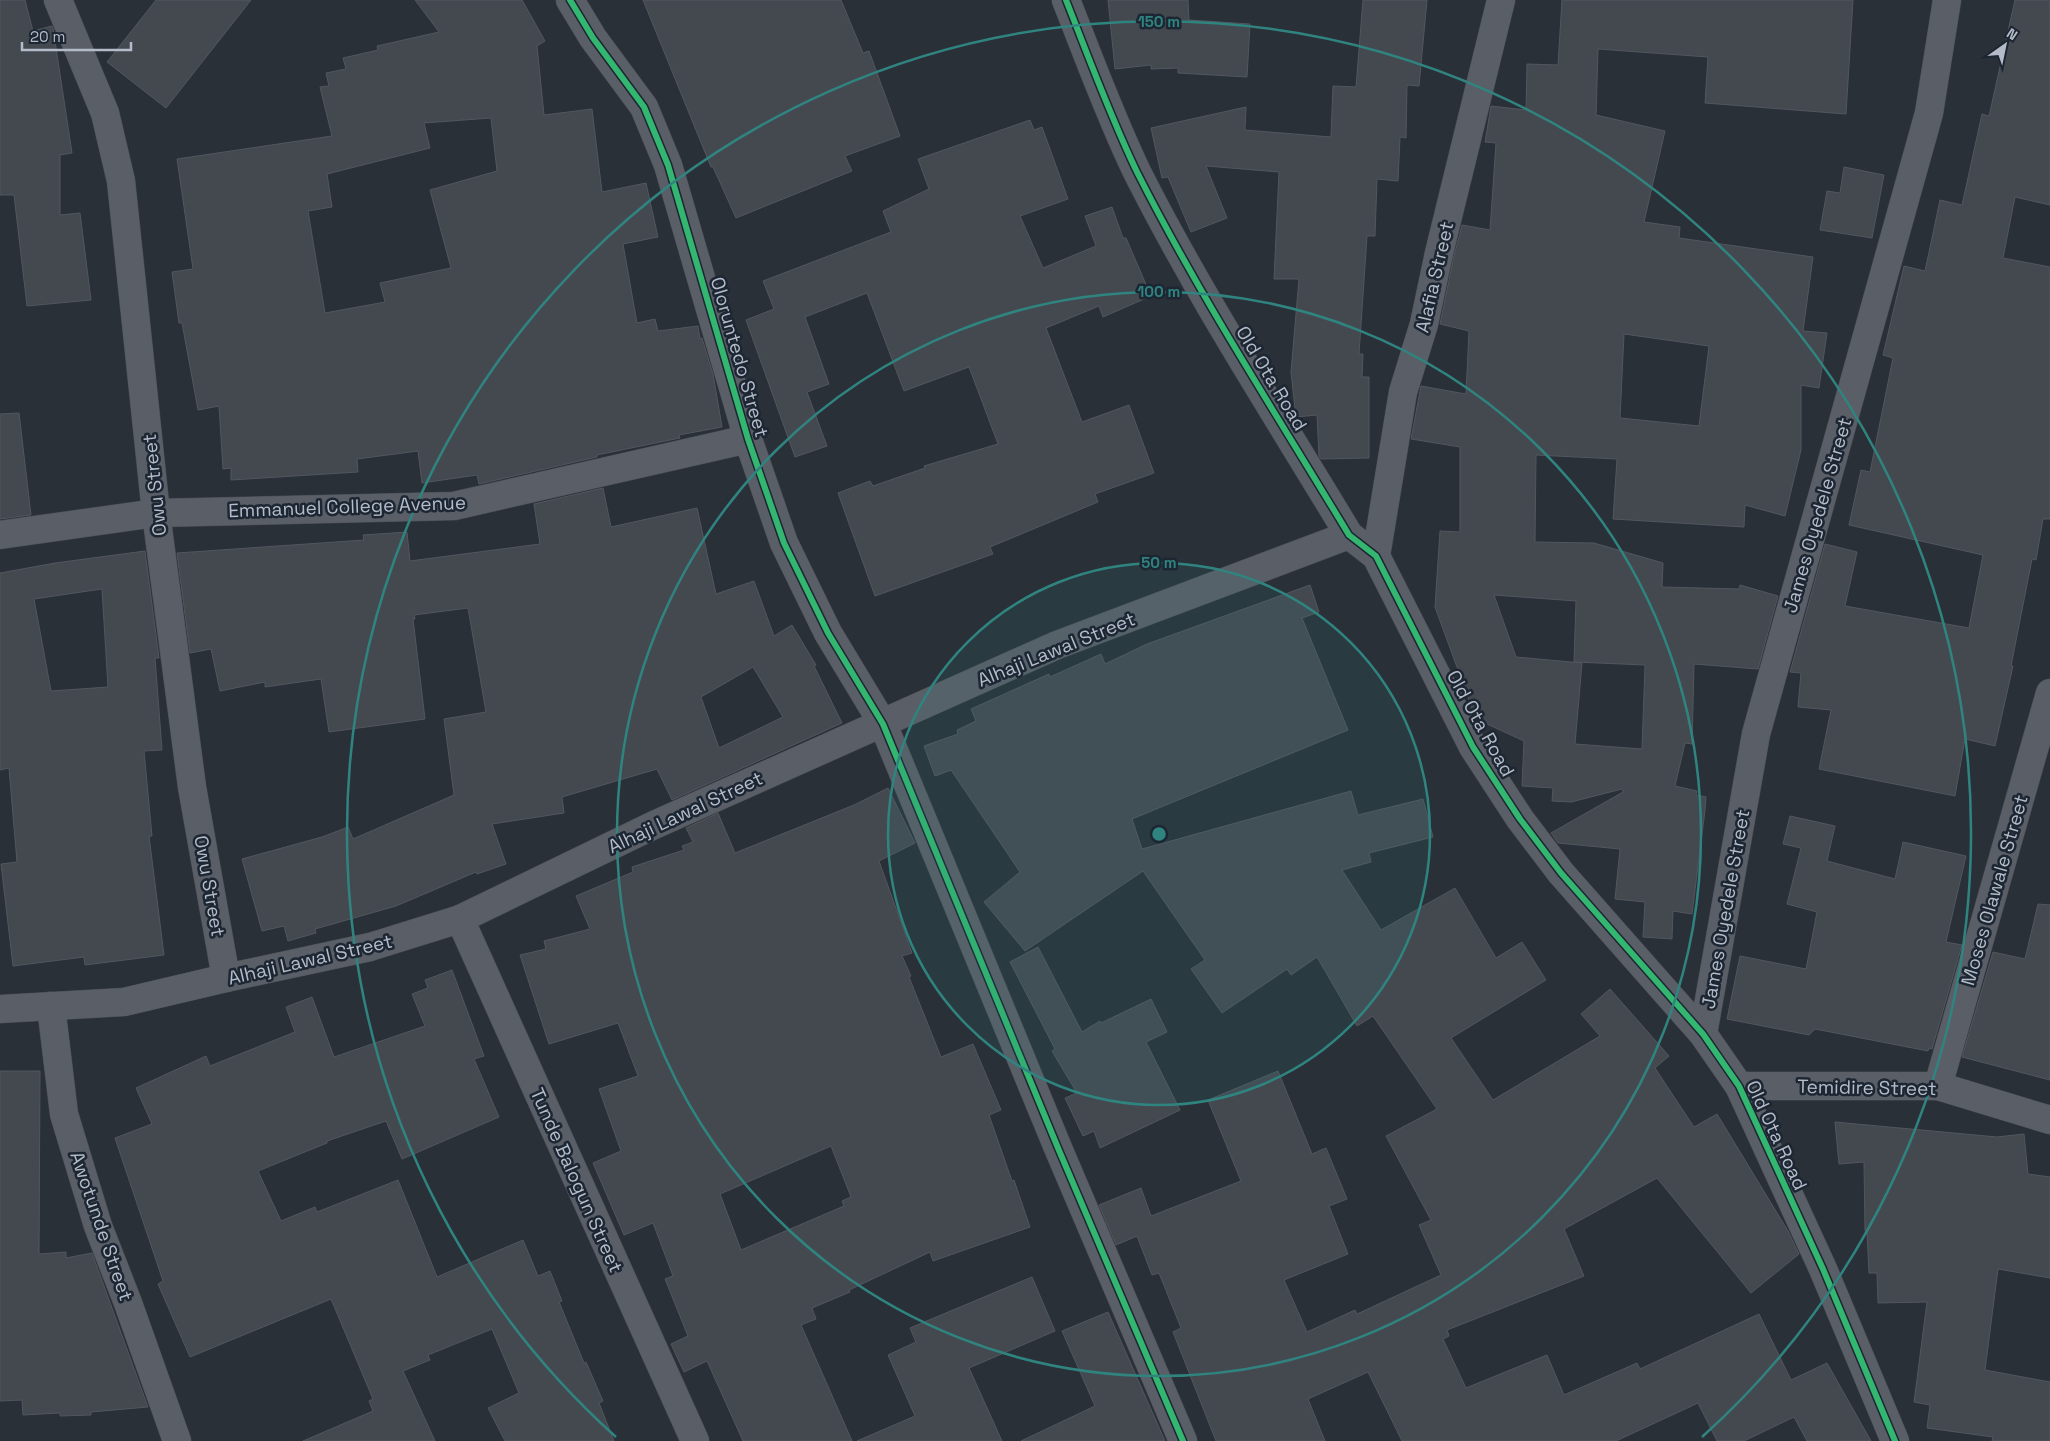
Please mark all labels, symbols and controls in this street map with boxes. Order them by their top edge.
text: 150 m [1138,12,1180,31]
scale bar [22,20,131,52]
north arrow [1980,20,2030,70]
text: N [2003,24,2021,44]
text: 20 m [30,27,65,46]
street label: Alafia Street [1410,219,1459,335]
street label: Oloruntedo Street [705,274,774,440]
text: 100 m [1138,282,1180,301]
street label: Old Ota Road [1230,321,1313,435]
street label: James Oyedele Street [1778,415,1857,616]
street label: Owu Street [137,433,172,537]
street label: Emmanuel College Avenue [228,490,466,523]
text: 50 m [1141,553,1177,572]
street label: Alhaji Lawal Street [974,606,1139,693]
street label: Old Ota Road [1441,665,1520,781]
street label: Alhaji Lawal Street [604,766,767,859]
street label: Moses Olawale Street [1955,792,2034,988]
street label: James Oyedele Street [1696,807,1755,1011]
centre of rings [1150,825,1168,843]
street label: Owu Street [188,833,231,939]
street label: Alhaji Lawal Street [225,928,395,991]
street label: Temidire Street [1797,1074,1937,1101]
street label: Old Ota Road [1740,1076,1813,1194]
street label: Tunde Balogun Street [525,1084,629,1276]
street label: Awotunde Street [64,1148,139,1304]

